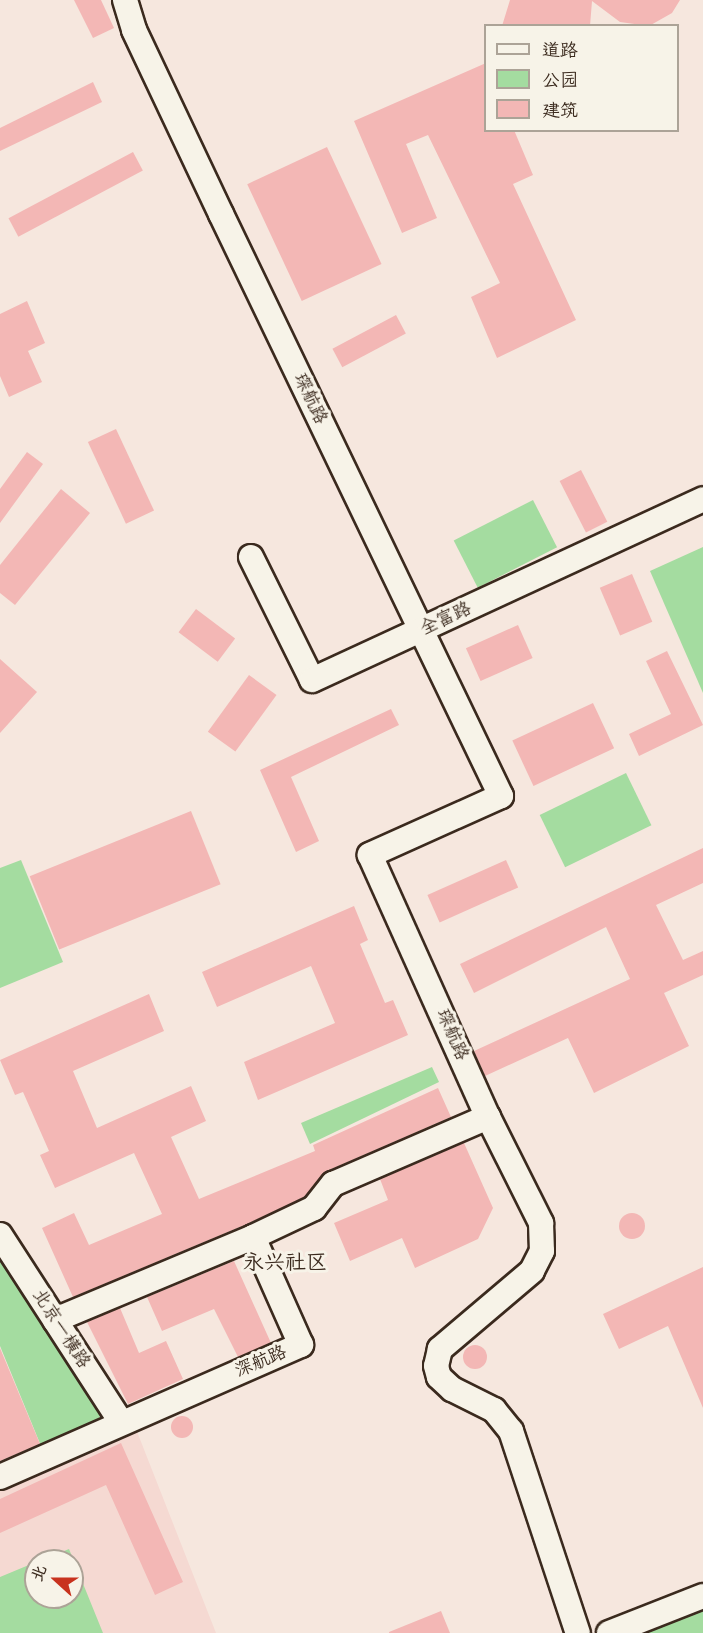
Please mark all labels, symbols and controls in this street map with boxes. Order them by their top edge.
legend [484,24,679,132]
text: 道路 [542,39,578,62]
text: 公园 [542,69,578,92]
text: 建筑 [542,99,578,122]
street label: 琛航路 [288,370,332,428]
street label: 全富路 [417,598,475,640]
street label: 琛航路 [431,1006,473,1064]
district label: 永兴社区 [243,1250,327,1276]
street label: 北京一横路 [27,1285,95,1373]
street label: 深航路 [232,1342,290,1382]
north arrow [24,1549,84,1609]
text: 北 [27,1562,51,1584]

